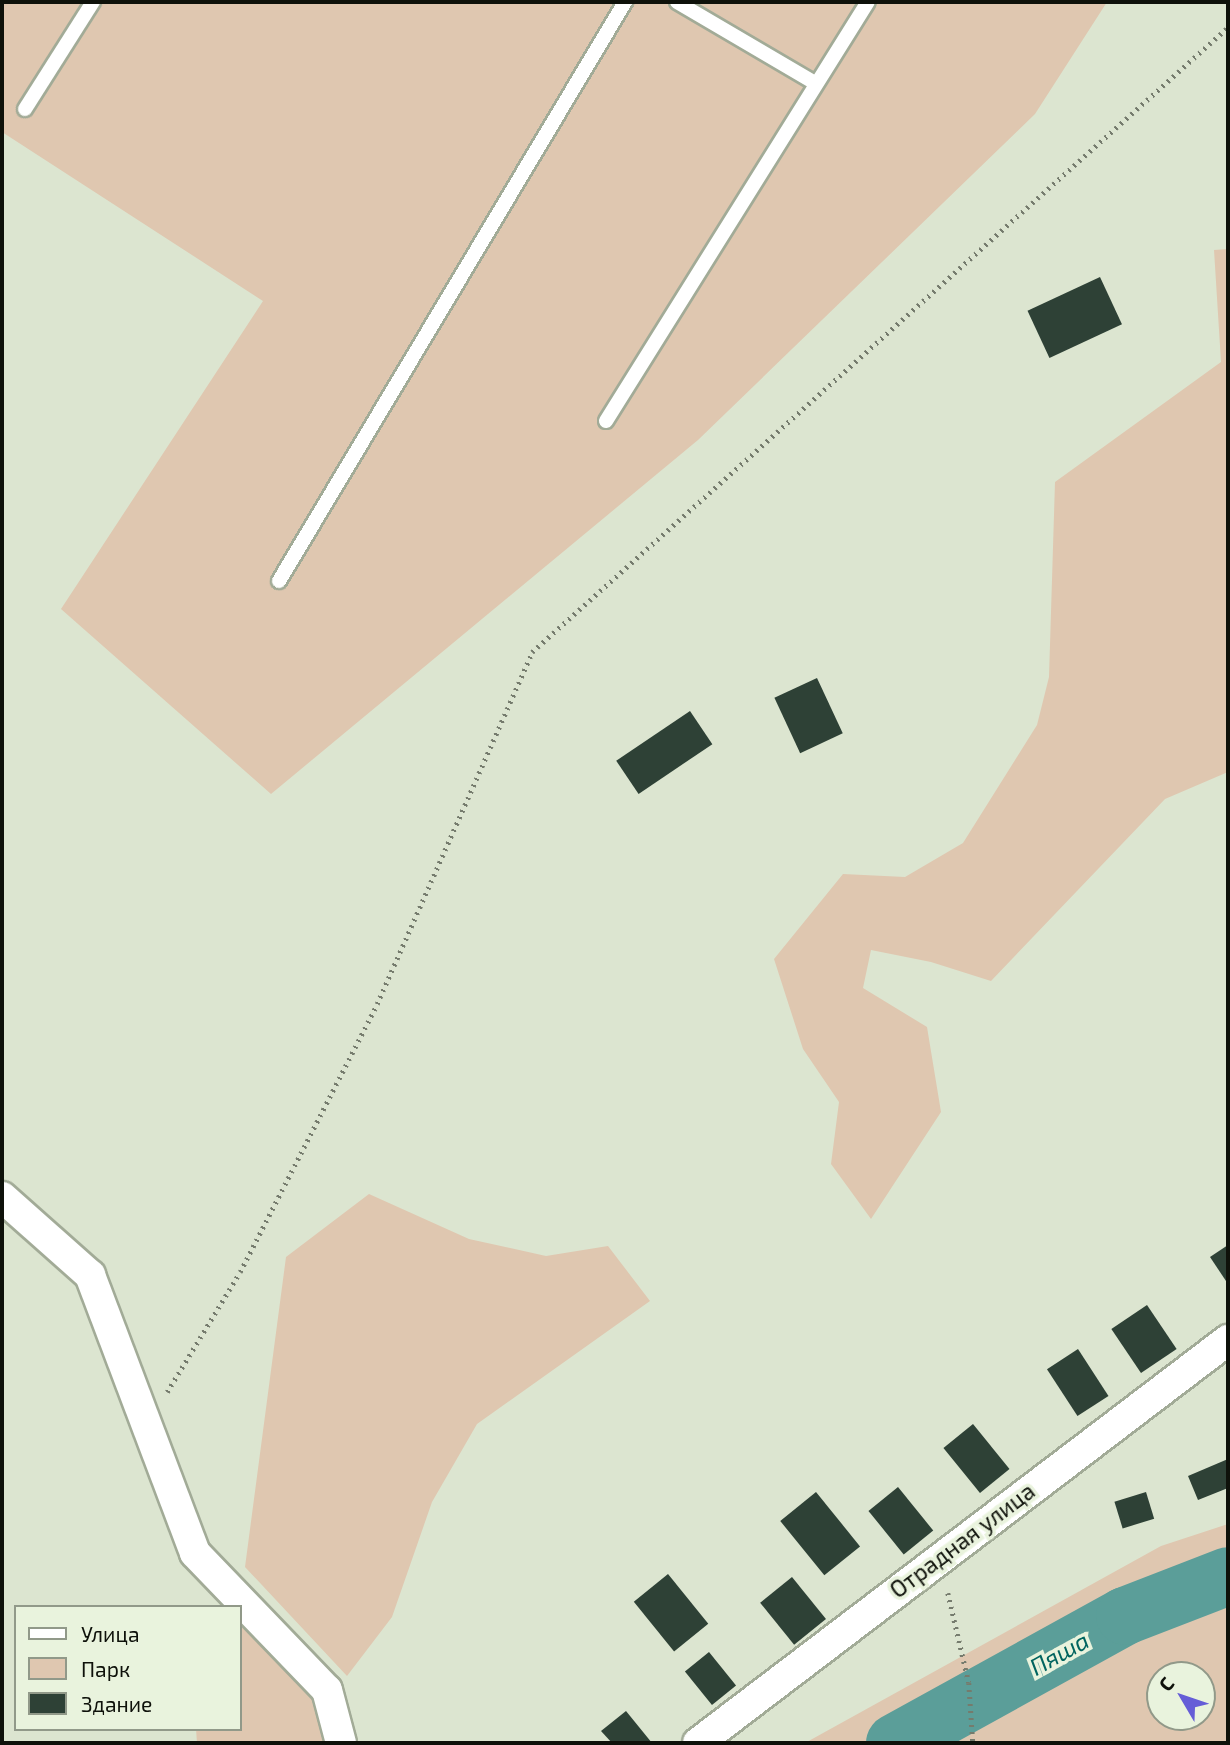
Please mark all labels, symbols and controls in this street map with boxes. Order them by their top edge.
street label: Отрадная улица [884,1477,1040,1603]
legend [14,1605,242,1731]
text: Улица [81,1621,140,1646]
water label: Пяша [1024,1625,1094,1681]
text: Парк [81,1656,130,1681]
north arrow [1146,1661,1216,1731]
text: С [1153,1672,1178,1695]
text: Здание [81,1691,152,1716]

